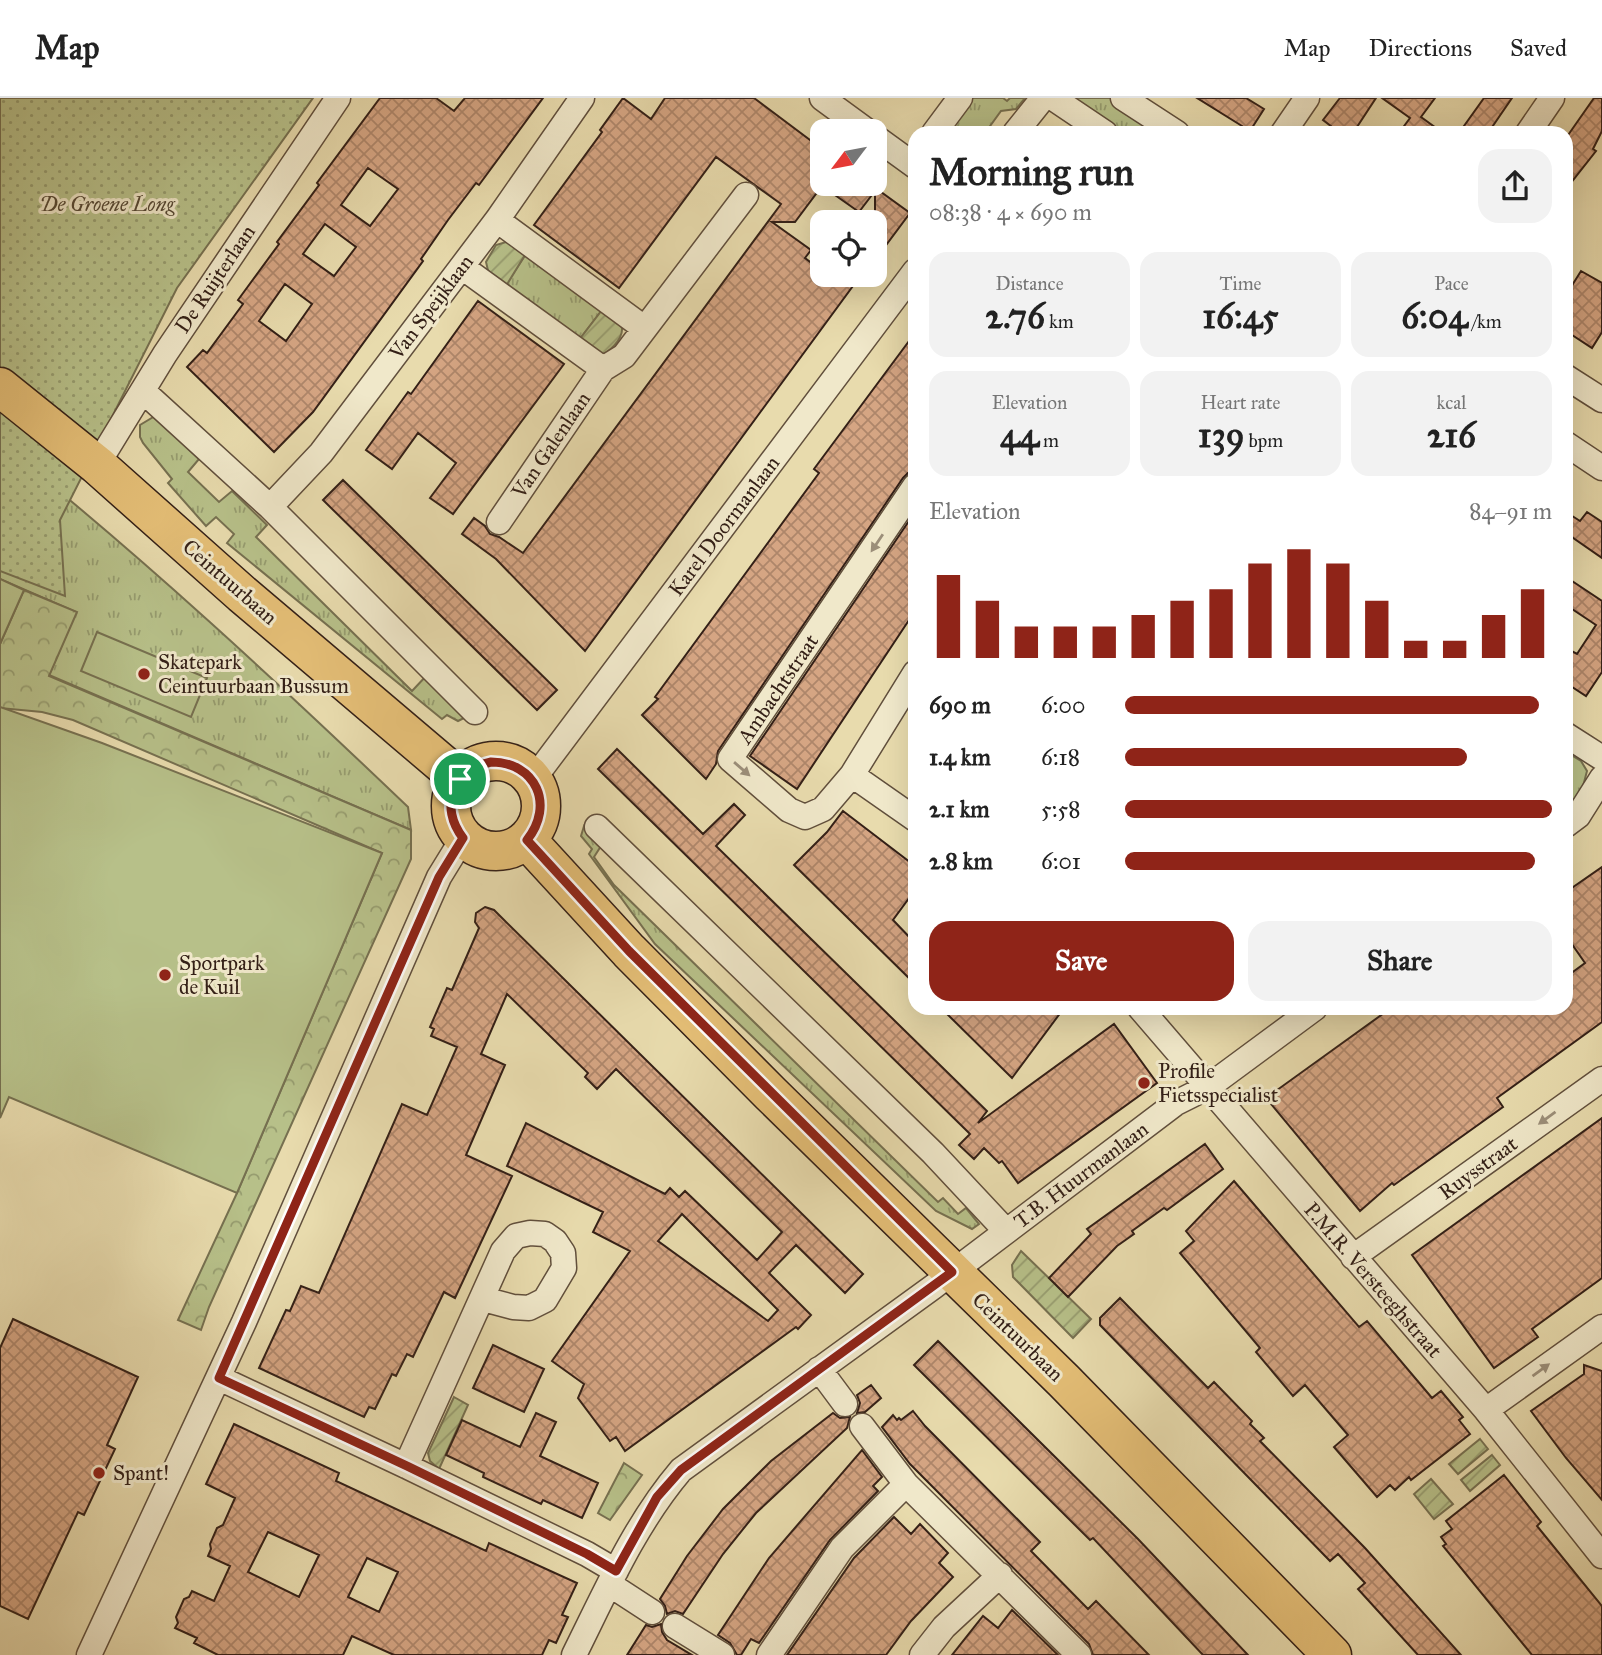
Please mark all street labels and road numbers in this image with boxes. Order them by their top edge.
street label: De Ruijterlaan [169,220,261,338]
street label: Van Speijklaan [383,249,479,365]
street label: Van Galenlaan [505,387,596,504]
street label: Karel Doormanlaan [663,451,785,601]
street label: Ceintuurbaan [177,534,283,630]
street label: Ambachtstraat [731,629,825,750]
street label: T.B. Huurmanlaan [1009,1116,1153,1234]
street label: Ruysstraat [1433,1130,1523,1205]
street label: P.M.R. Versteeghstraat [1298,1197,1448,1363]
street label: Ceintuurbaan [967,1287,1069,1387]

